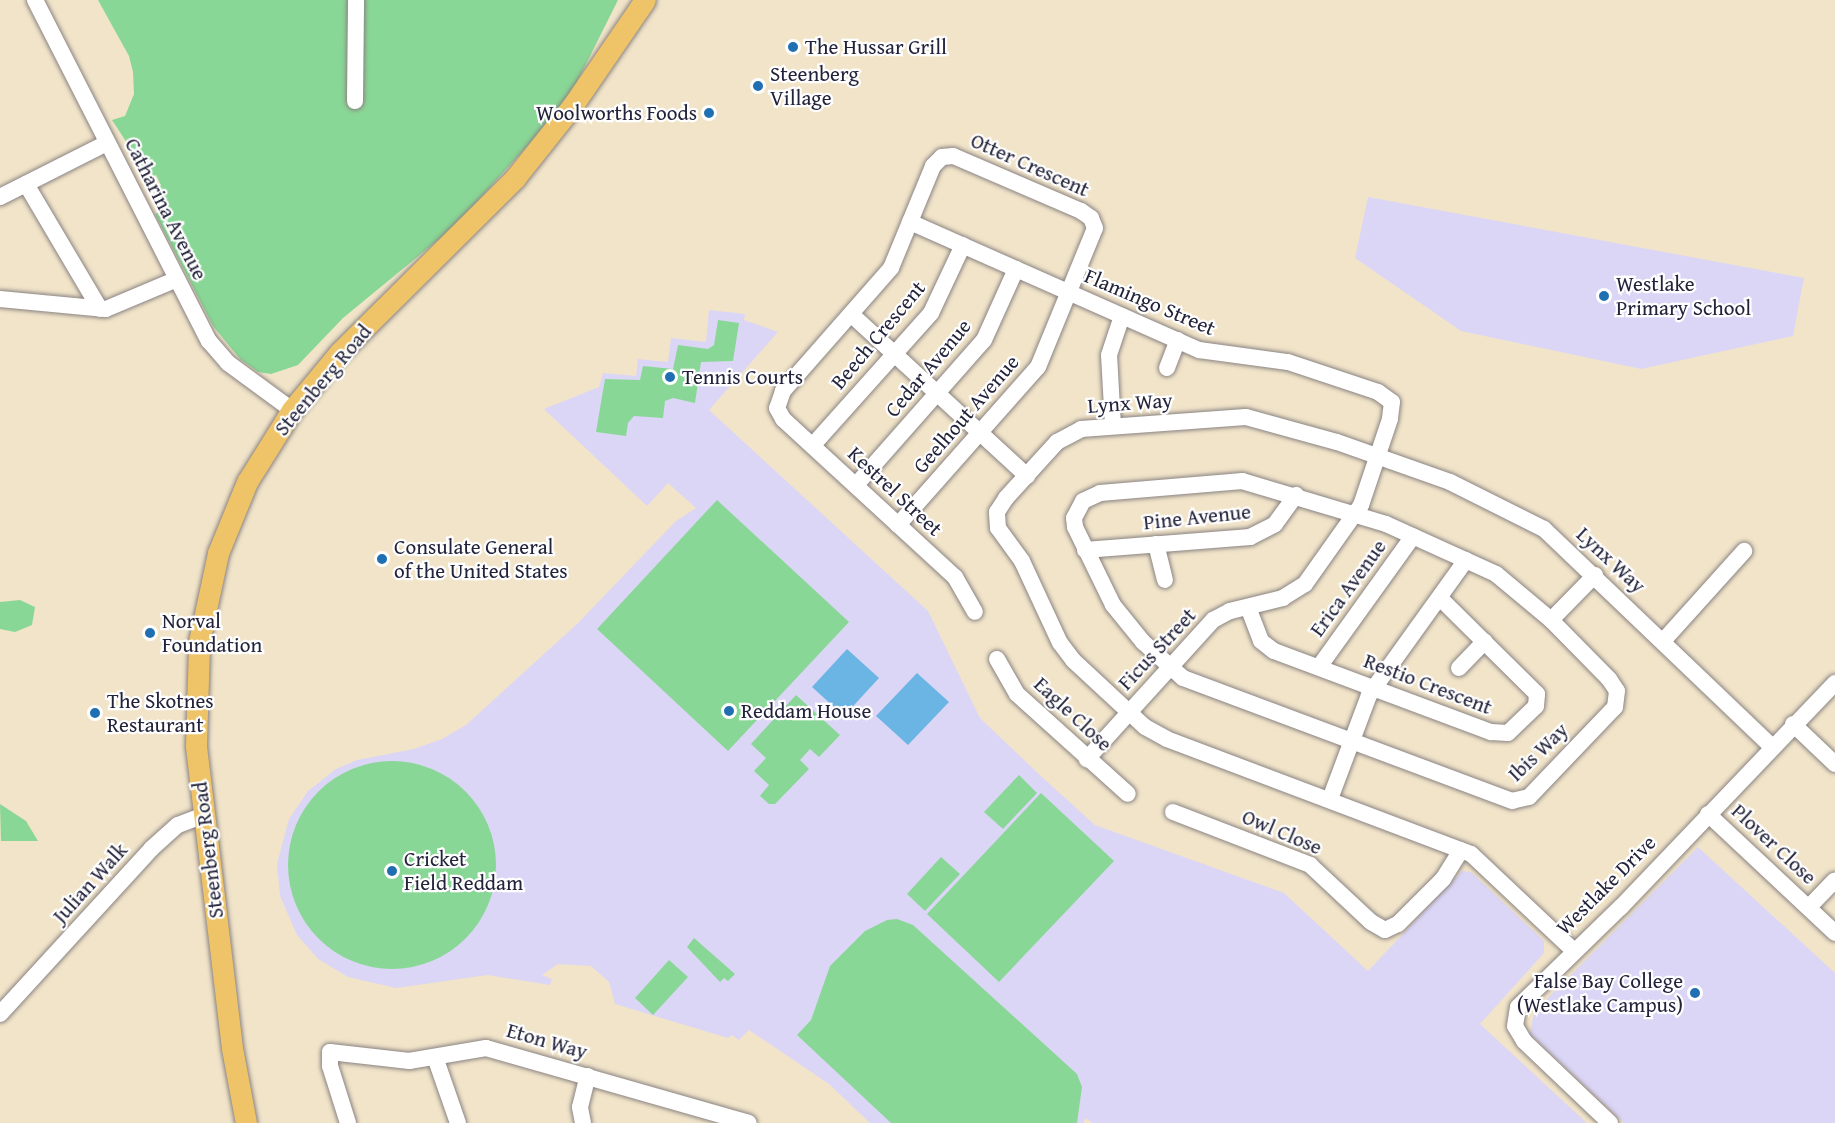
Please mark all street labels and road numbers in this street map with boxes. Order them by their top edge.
street label: Otter Crescent [967,128,1093,202]
street label: Catharina Avenue [119,134,213,284]
street label: Flamingo Street [1081,263,1219,341]
street label: Beech Crescent [825,276,931,394]
street label: Cedar Avenue [880,314,976,422]
street label: Steenberg Road [269,319,377,441]
street label: Geelhout Avenue [908,350,1024,478]
street label: Lynx Way [1087,387,1173,419]
street label: Kestrel Street [843,441,947,541]
street label: Pine Avenue [1142,499,1252,535]
street label: Lynx Way [1571,522,1651,598]
street label: Erica Avenue [1304,535,1392,641]
street label: Ficus Street [1113,603,1201,695]
street label: Restio Crescent [1360,648,1496,720]
street label: Eagle Close [1029,672,1117,756]
street label: Ibis Way [1503,717,1573,787]
street label: Steenberg Road [187,780,229,920]
street label: Plover Close [1726,798,1822,890]
street label: Owl Close [1238,804,1326,860]
street label: Westlake Drive [1551,830,1661,940]
street label: Julian Walk [47,838,133,928]
street label: Eton Way [504,1018,590,1064]

